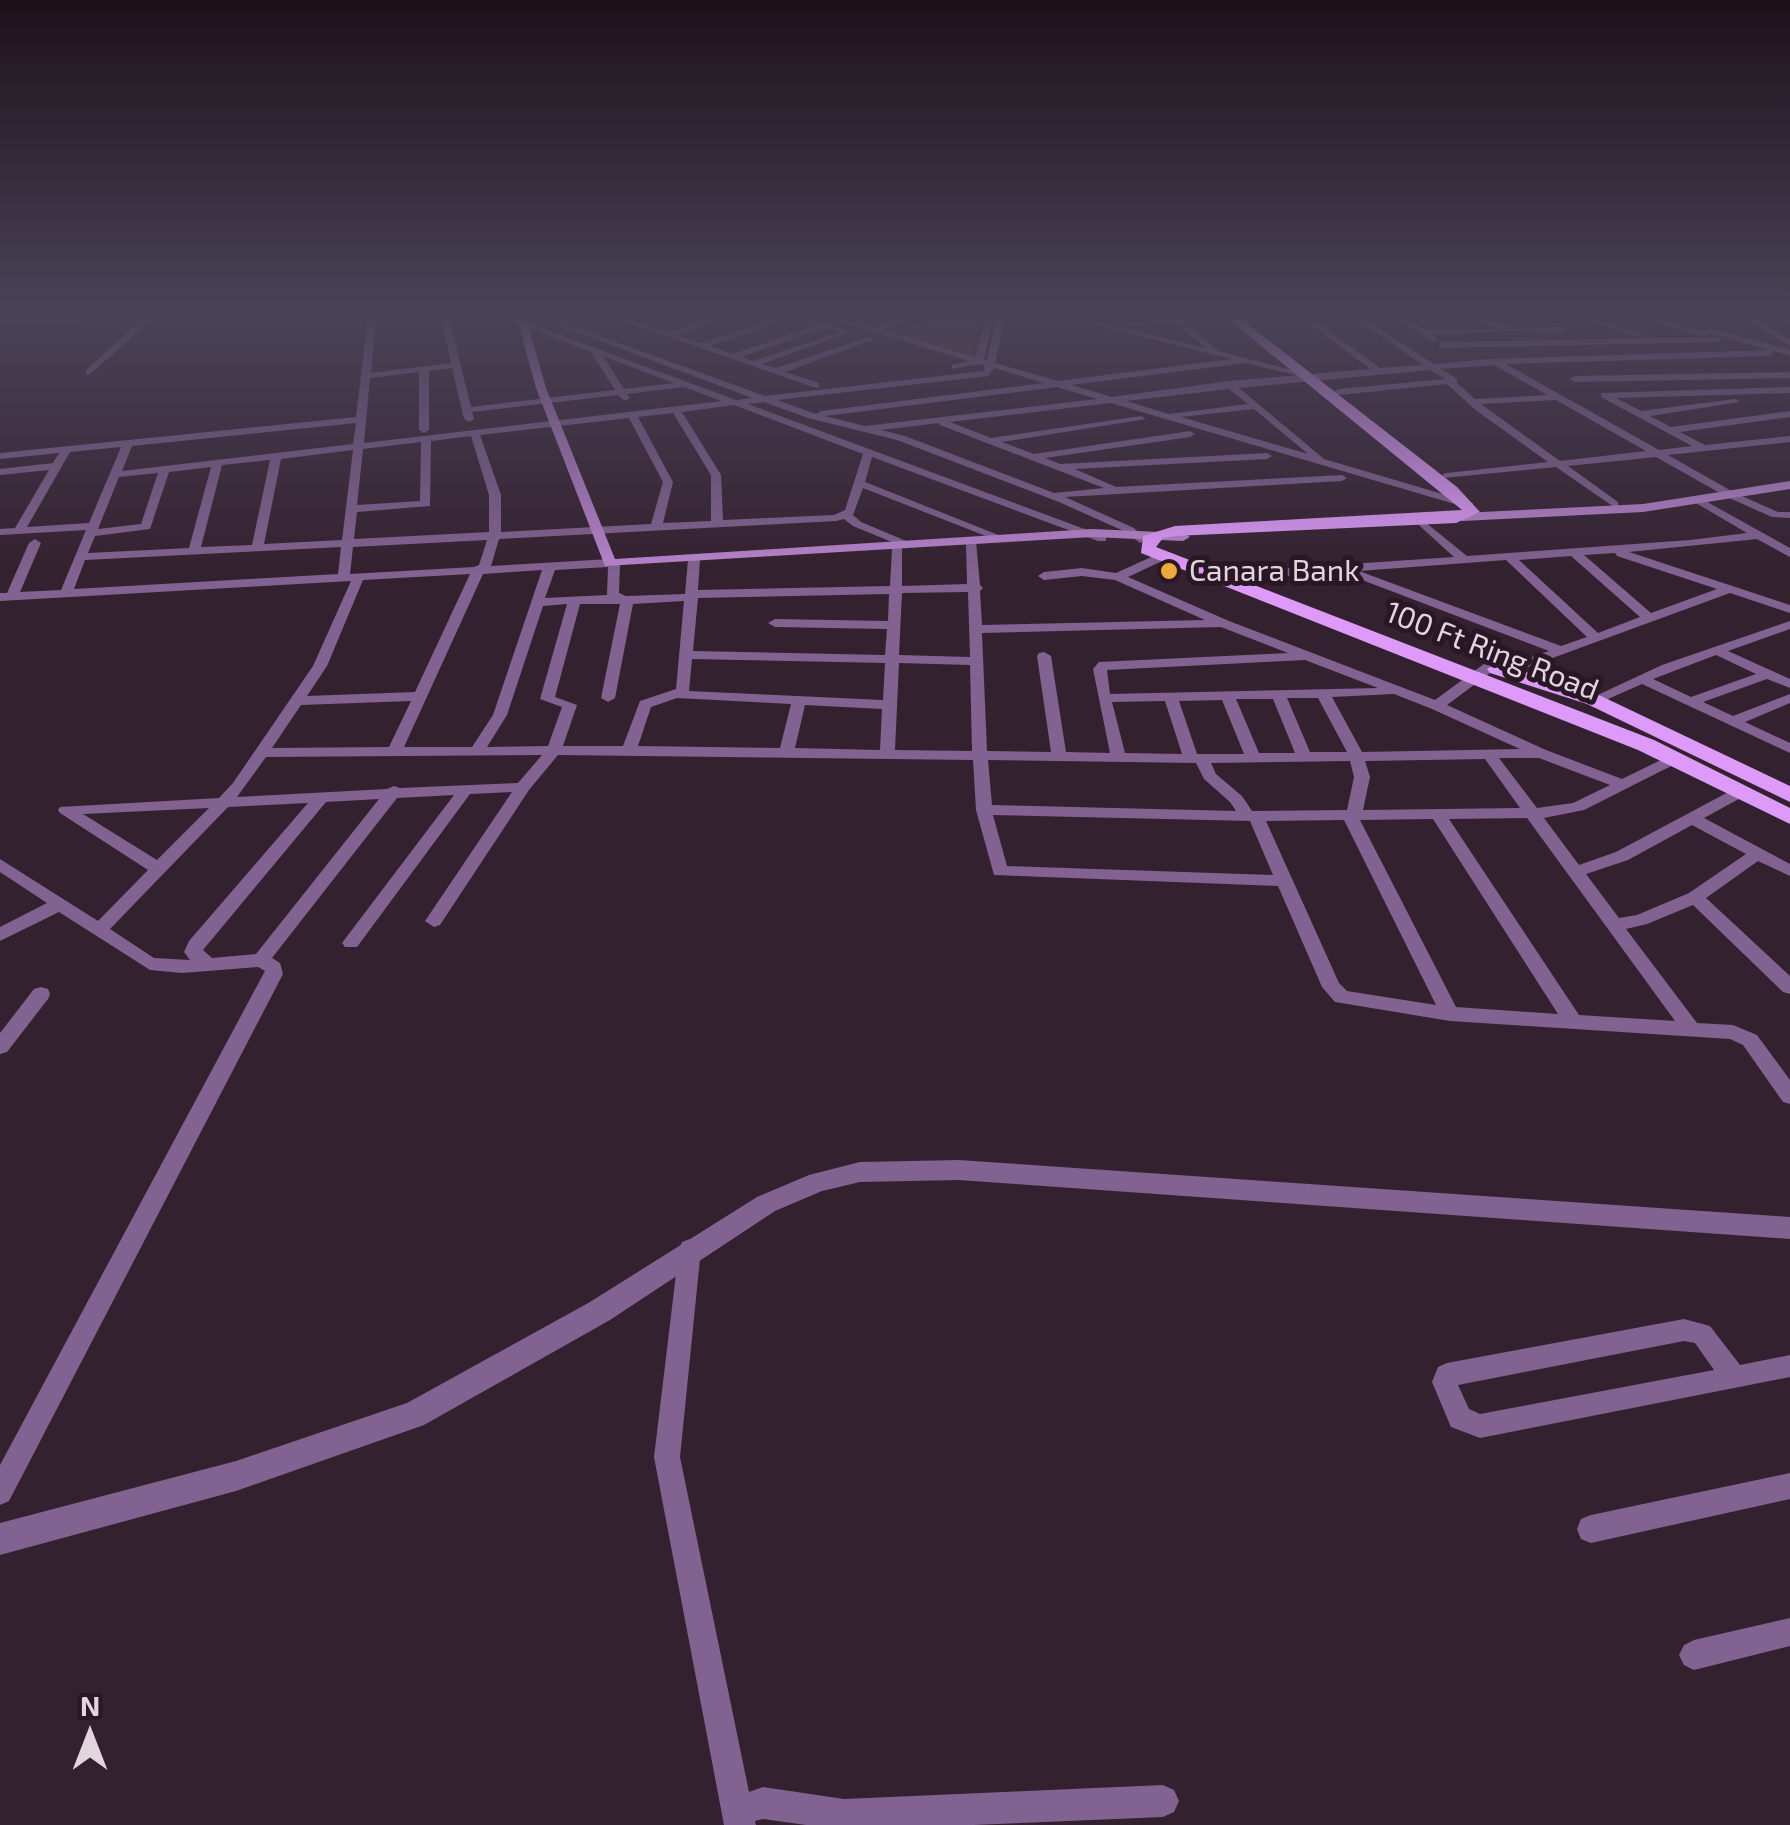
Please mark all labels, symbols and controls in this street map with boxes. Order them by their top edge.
place label: Canara Bank [1189,553,1359,589]
marker: Canara Bank [1158,560,1180,582]
street label: 100 Ft Ring Road [1381,594,1603,708]
north arrow [40,1685,140,1785]
text: N [80,1688,100,1722]

